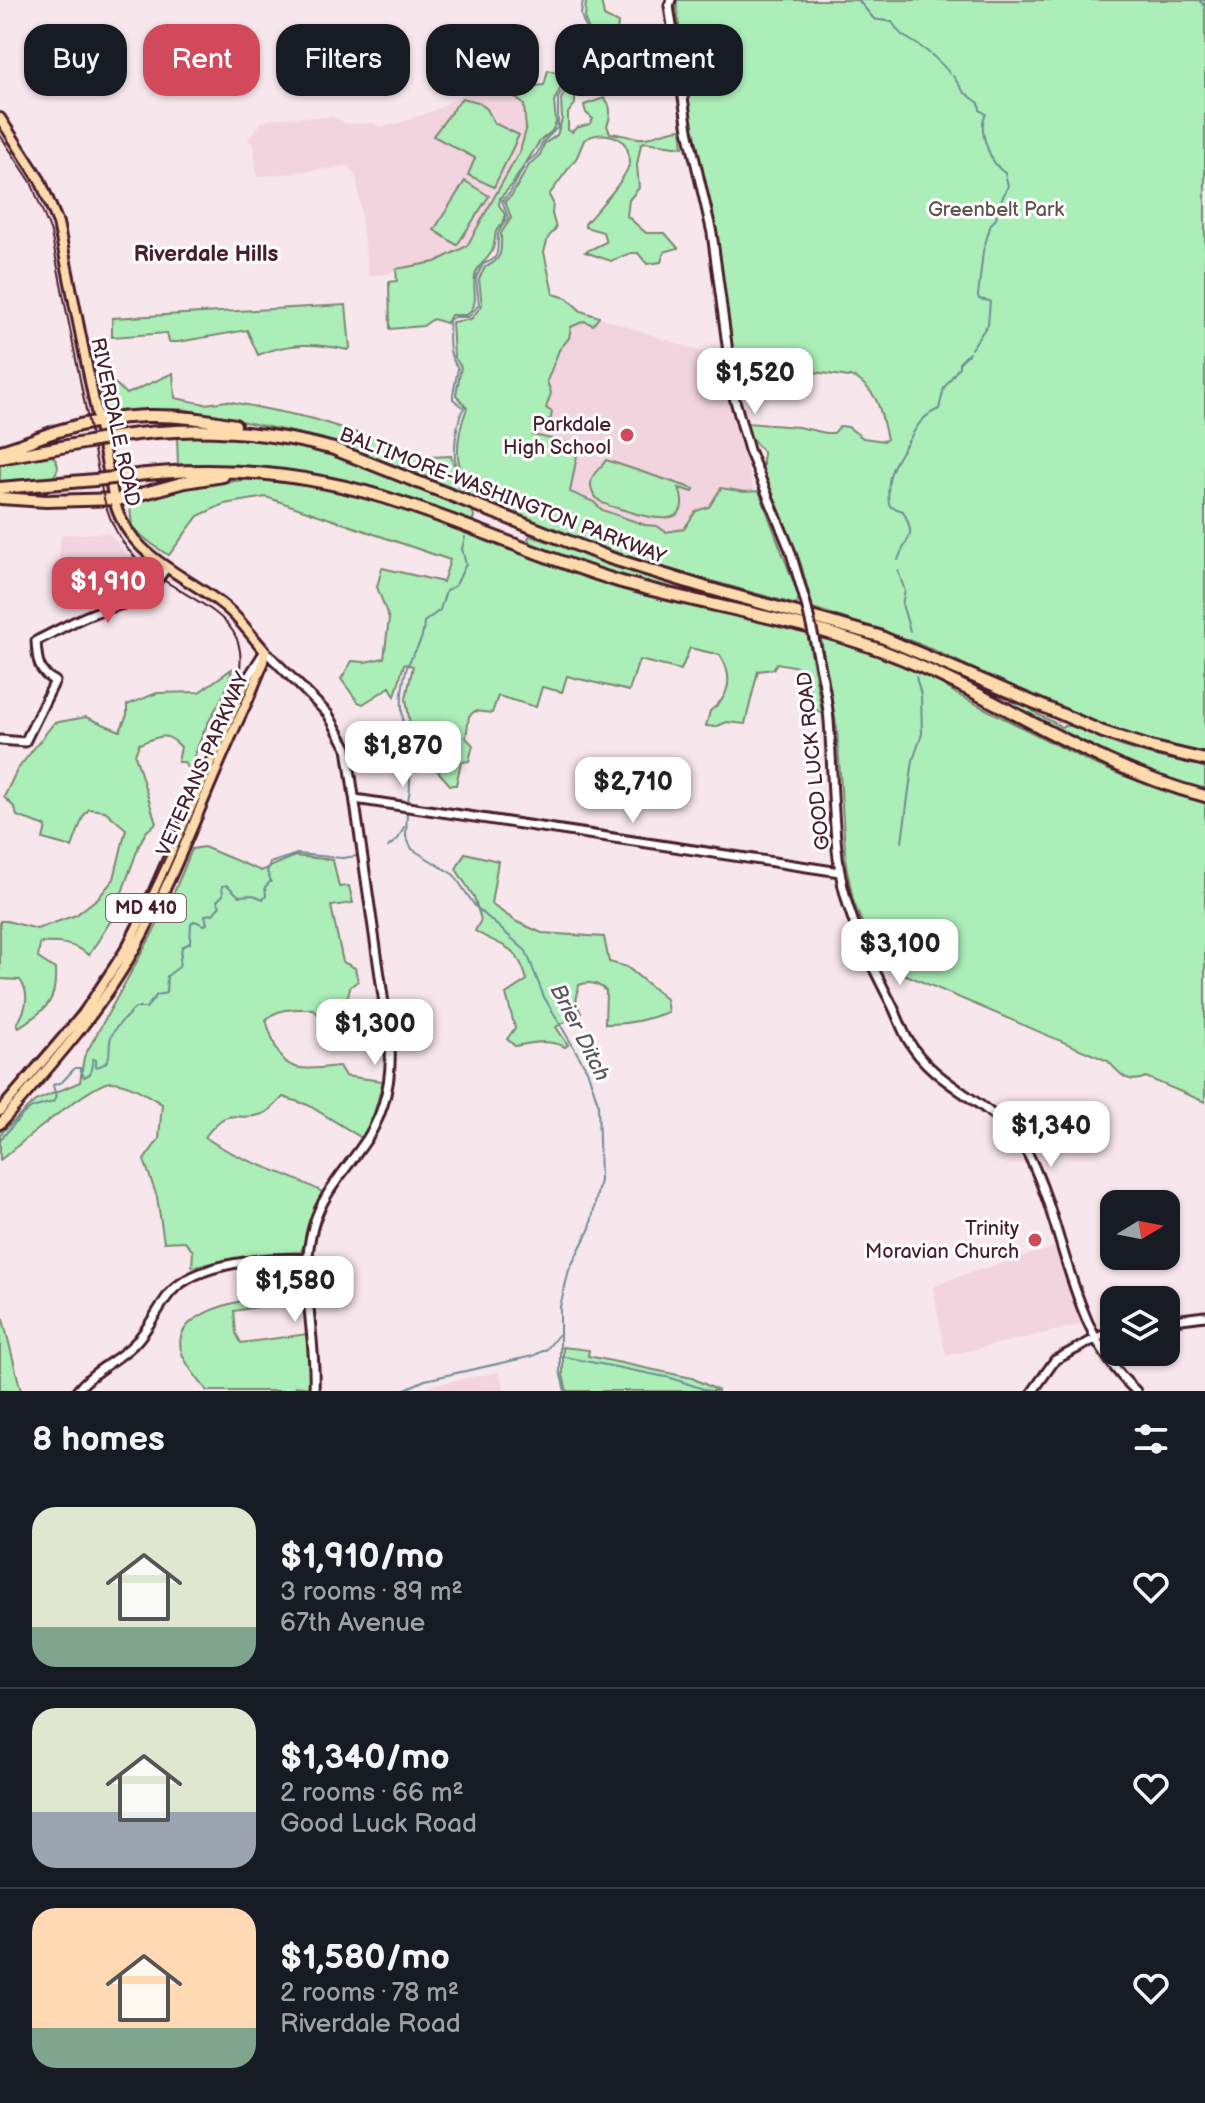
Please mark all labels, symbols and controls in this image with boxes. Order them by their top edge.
chip: Buy [24,24,127,96]
chip: Rent [143,24,260,96]
chip: Filters [276,24,410,96]
chip: New [426,24,539,96]
chip: Apartment [555,24,743,96]
park label: Greenbelt Park [928,198,1064,222]
district label: Riverdale Hills [134,241,278,268]
street label: RIVERDALE ROAD [85,336,145,509]
pin: $1,520 [690,348,820,416]
text: $1,520 [715,358,795,389]
place label: Parkdale High School [503,413,611,460]
street label: BALTIMORE-WASHINGTON PARKWAY [336,422,669,569]
marker: Parkdale High School [618,426,636,444]
pin: $1,910 [43,557,173,625]
text: $1,910 [70,567,146,598]
street label: VETERANS PARKWAY [151,668,254,860]
street label: GOOD LUCK ROAD [793,670,835,851]
pin: $1,870 [338,721,468,789]
text: $1,870 [363,731,443,762]
pin: $2,710 [568,757,698,825]
text: $2,710 [593,767,673,798]
road number: MD 410 [106,894,186,922]
pin: $3,100 [835,919,965,987]
text: $3,100 [859,929,941,960]
water label: Brier Ditch [544,980,616,1086]
pin: $1,300 [310,999,440,1067]
text: $1,300 [334,1009,416,1040]
pin: $1,340 [986,1101,1116,1169]
text: $1,340 [1011,1111,1091,1142]
north arrow [1100,1190,1180,1270]
map controls [1100,1190,1180,1366]
place label: Trinity Moravian Church [865,1217,1019,1264]
marker: Trinity Moravian Church [1026,1231,1044,1249]
pin: $1,580 [230,1256,360,1324]
text: $1,580 [255,1266,335,1297]
button: layers [1100,1286,1180,1366]
icon: filters [1129,1417,1173,1461]
text: 8 homes [32,1419,165,1460]
text: $1,910/mo [280,1536,444,1577]
icon: home [96,1539,192,1635]
icon: heart [1129,1565,1173,1609]
text: 3 rooms · 89 m² [280,1577,463,1608]
text: 67th Avenue [280,1608,425,1639]
text: $1,340/mo [280,1737,450,1778]
icon: home [96,1740,192,1836]
icon: heart [1129,1766,1173,1810]
text: 2 rooms · 66 m² [280,1778,464,1809]
text: Good Luck Road [280,1809,477,1840]
text: $1,580/mo [280,1937,450,1978]
icon: home [96,1940,192,2036]
icon: heart [1129,1966,1173,2010]
text: 2 rooms · 78 m² [280,1978,459,2009]
text: Riverdale Road [280,2009,461,2040]

